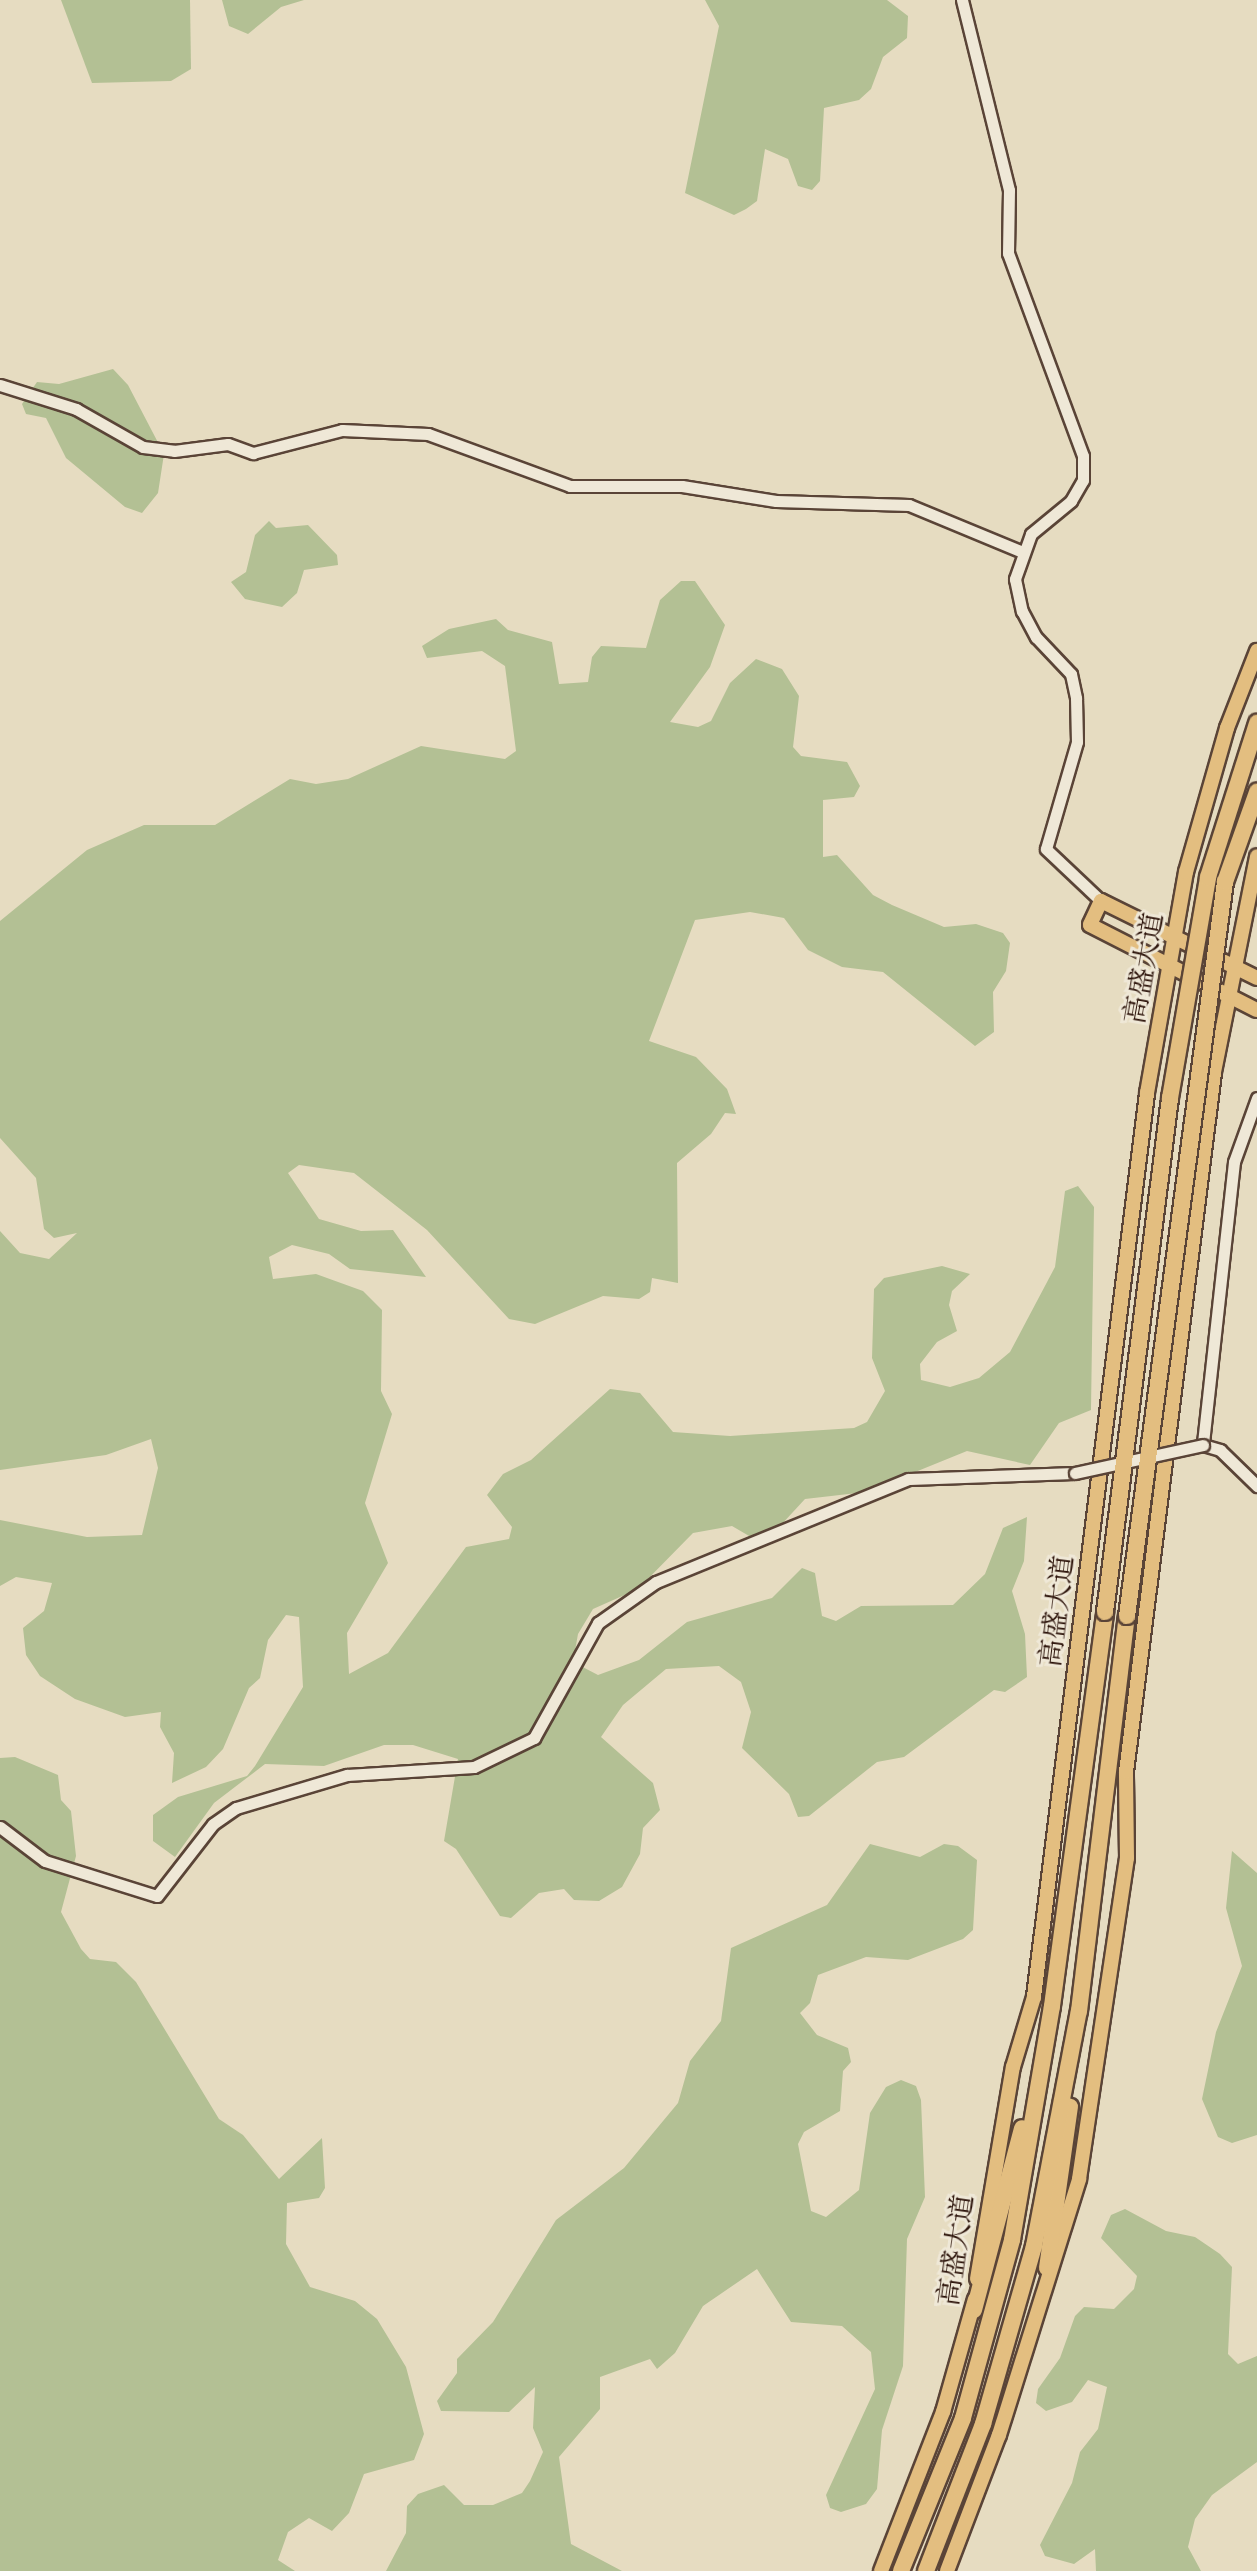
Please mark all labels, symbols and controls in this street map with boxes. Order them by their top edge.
street label: 高盛大道 [1117,910,1169,1026]
street label: 高盛大道 [1033,1553,1079,1669]
street label: 高盛大道 [931,2192,979,2308]

